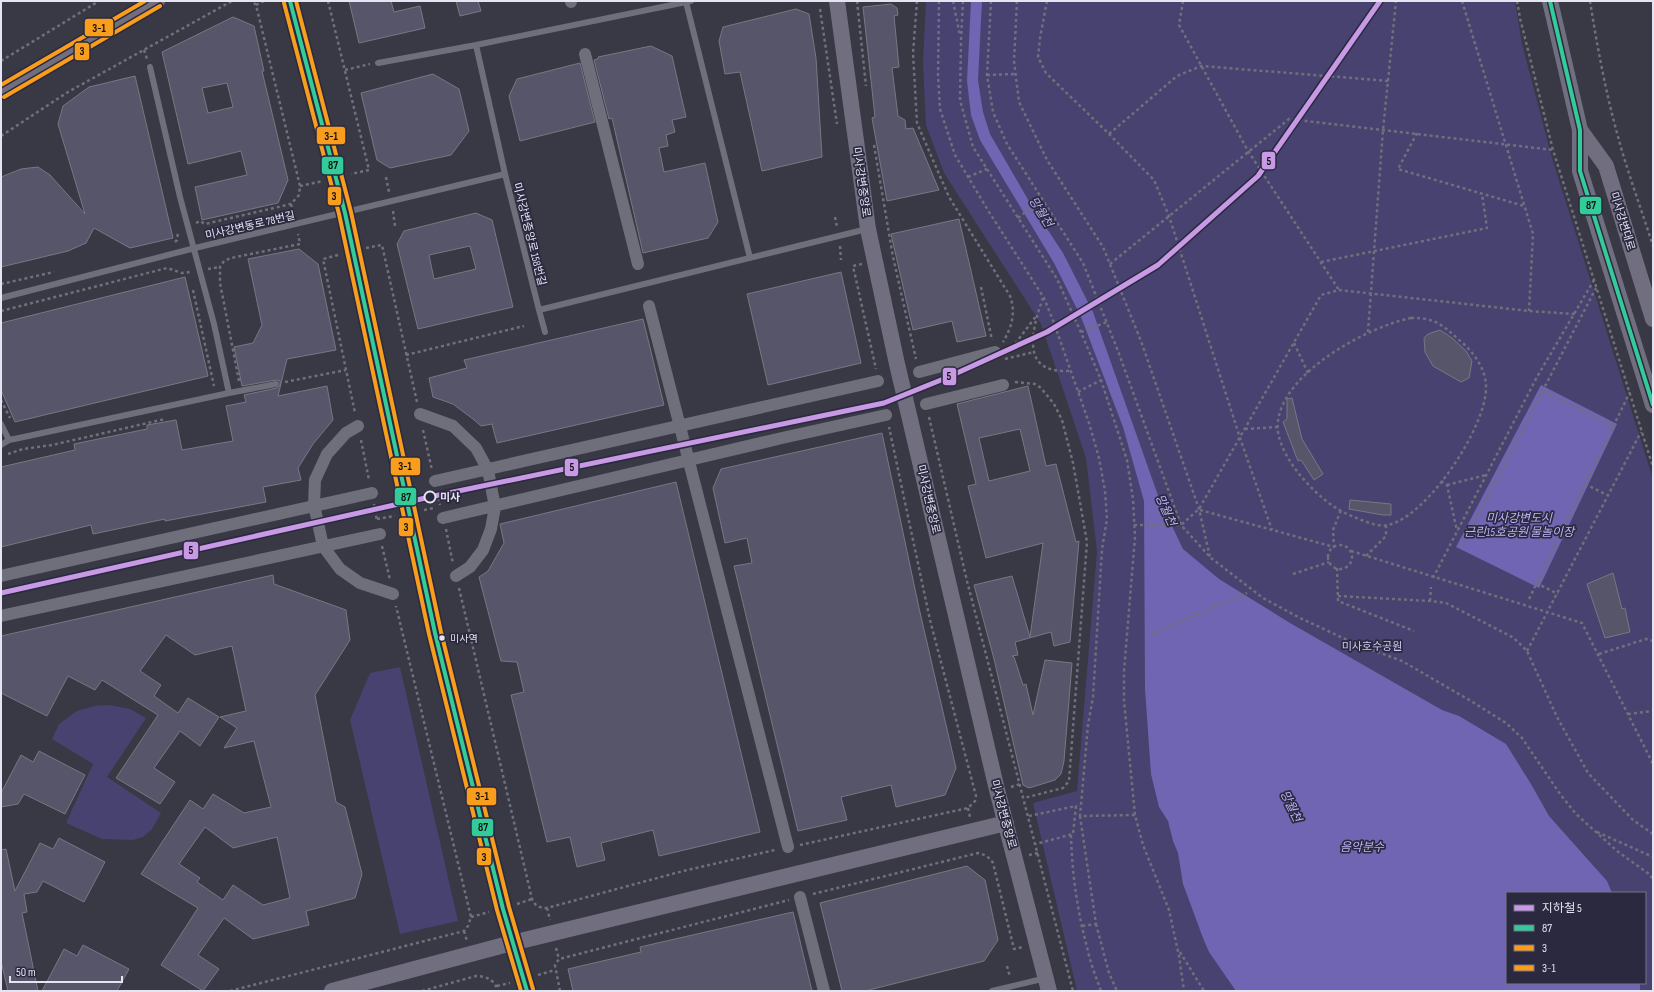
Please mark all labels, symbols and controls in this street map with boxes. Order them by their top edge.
line badge: 3-1 [84,18,114,37]
text: 3-1 [92,22,106,35]
line badge: 3 [74,42,90,61]
text: 3 [80,45,85,58]
line badge: 3-1 [316,126,346,145]
text: 3-1 [324,130,338,143]
street label: 미사강변중앙로 [850,146,873,218]
line badge: 5 [1261,151,1276,170]
text: 5 [1267,155,1272,168]
line badge: 87 [321,156,344,175]
text: 87 [328,159,338,172]
street label: 미사강변중앙로 158번길 [510,181,549,287]
line badge: 3 [327,186,342,206]
text: 3 [332,190,337,203]
street label: 미사강변대로 [1607,190,1638,252]
water label: 망월천 [1025,194,1057,232]
line badge: 87 [1579,196,1602,215]
text: 87 [1586,199,1596,212]
street label: 미사강변동로 78번길 [204,209,296,242]
line badge: 5 [942,367,957,386]
text: 5 [947,370,952,383]
line badge: 3-1 [390,457,421,476]
line badge: 5 [564,458,579,477]
text: 3-1 [398,460,412,473]
text: 5 [570,461,575,474]
street label: 미사강변중앙로 [914,463,943,535]
line badge: 87 [394,487,417,506]
marker: 미사 [423,490,437,504]
text: 87 [401,491,411,504]
place label: 미사 [440,491,460,504]
water label: 망월천 [1152,492,1180,530]
water label: 미사강변도시 근린15호공원 물놀이장 [1464,511,1576,540]
line badge: 3 [398,517,414,537]
text: 3 [404,521,409,534]
line badge: 5 [183,541,199,560]
text: 5 [189,544,194,557]
marker: 미사역 [437,633,447,643]
place label: 미사역 [450,633,478,645]
park label: 미사호수공원 [1342,640,1402,653]
street label: 미사강변중앙로 [988,778,1019,850]
line badge: 3-1 [466,787,497,806]
water label: 망월천 [1277,788,1305,826]
text: 3-1 [475,790,489,803]
line badge: 87 [471,818,494,837]
text: 87 [478,821,488,834]
water label: 음악분수 [1340,840,1385,855]
line badge: 3 [476,847,492,866]
text: 3 [482,851,487,864]
legend [1506,892,1646,984]
text: 지하철 5 [1542,901,1582,916]
text: 87 [1542,921,1552,936]
text: 3 [1542,941,1547,956]
scale bar [10,958,122,984]
text: 3-1 [1542,961,1556,976]
text: 50 m [16,965,36,980]

